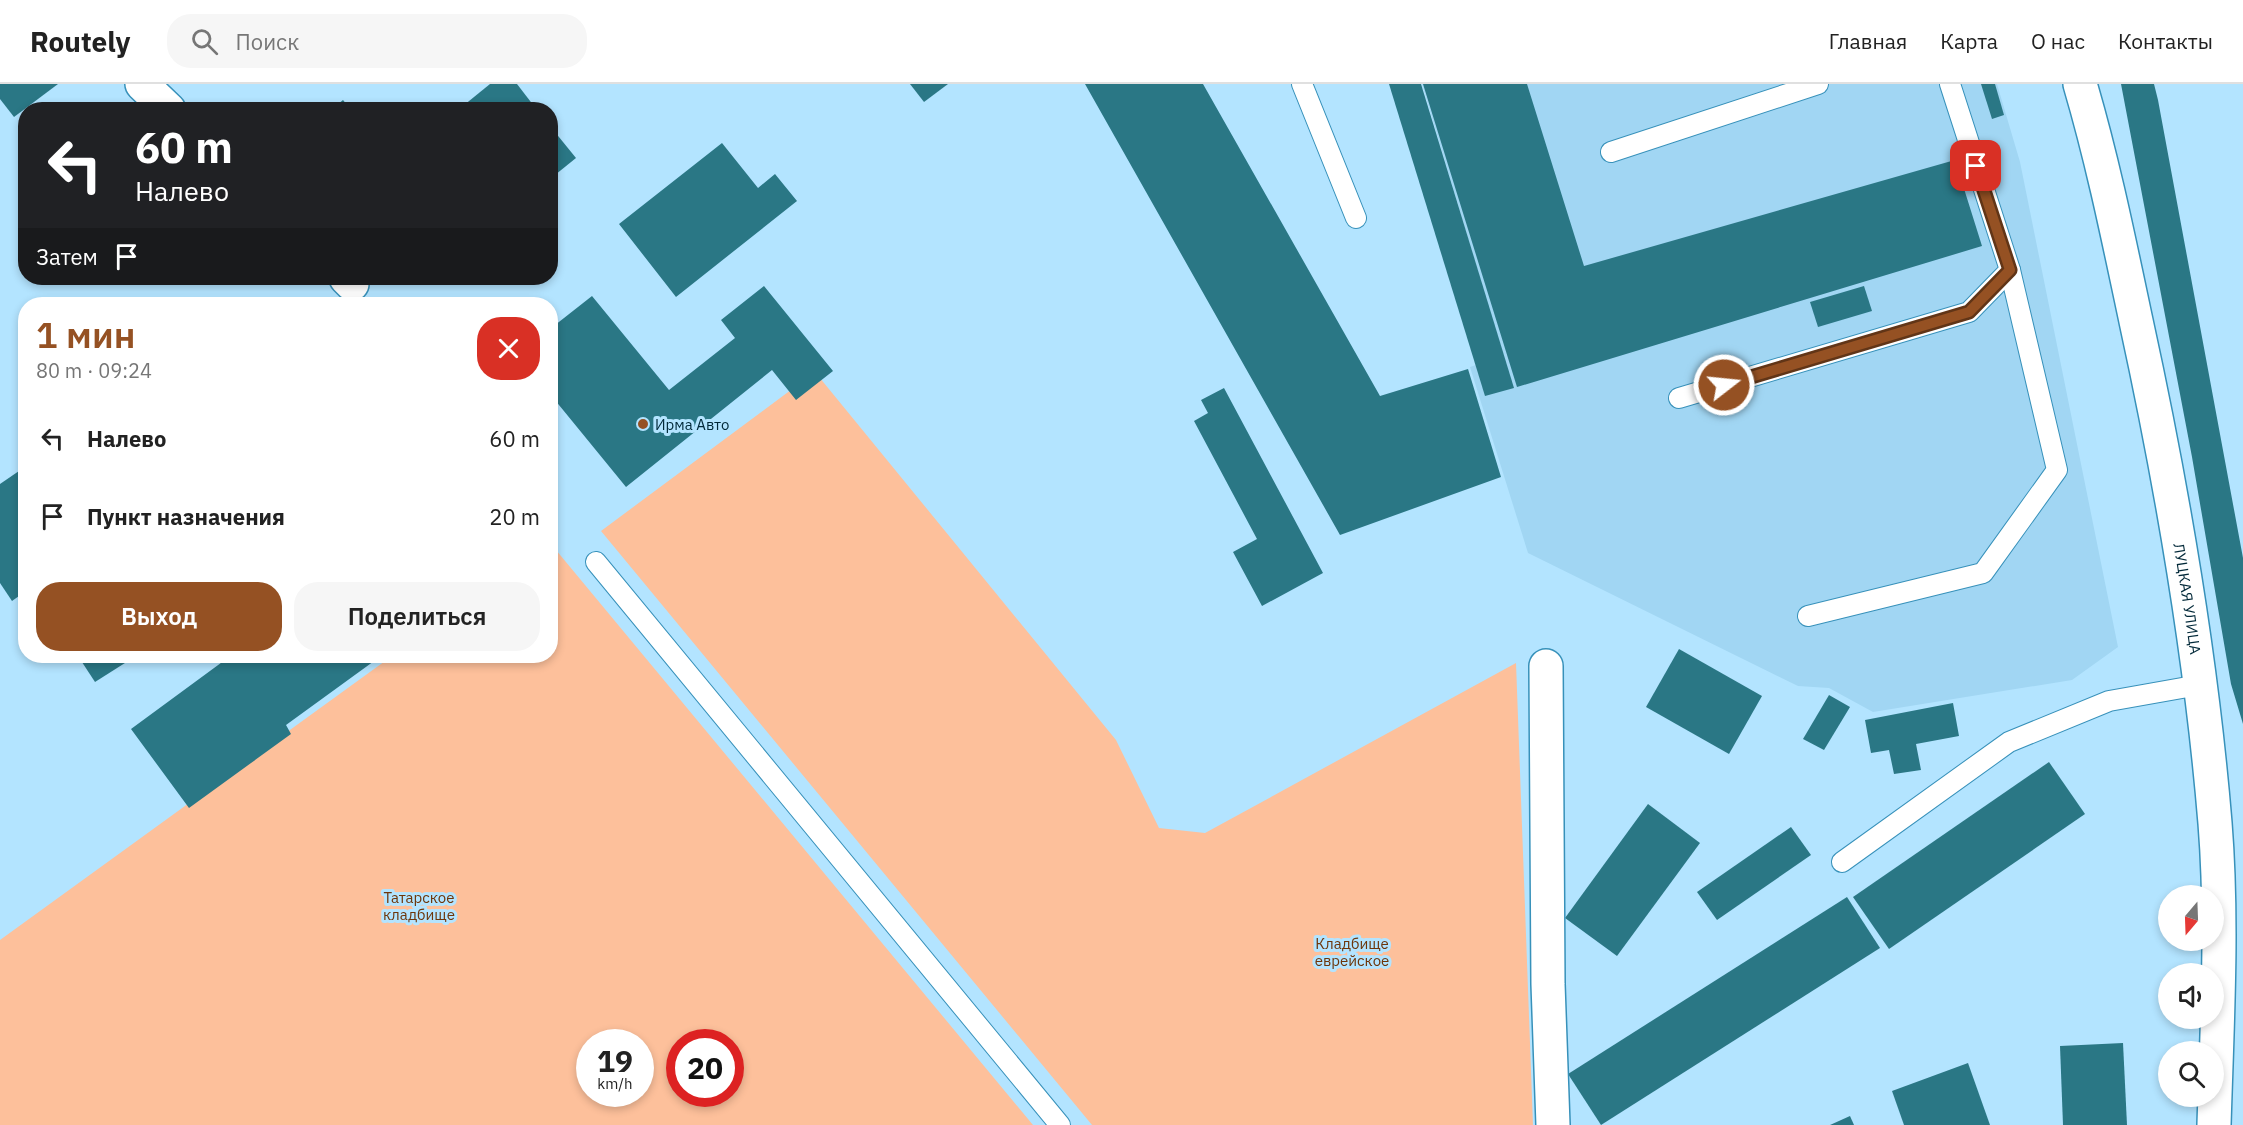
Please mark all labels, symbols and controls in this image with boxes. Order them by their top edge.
search box [167,14,587,68]
text: Routely [30,23,131,60]
icon: search [188,25,221,58]
text: Поиск [236,27,299,56]
text: Главная [1829,27,1907,55]
text: Карта [1940,27,1998,55]
text: О нас [2031,27,2085,55]
text: Контакты [2118,27,2213,55]
text: 60 m [135,120,233,175]
icon: left [36,126,114,204]
pin [1950,140,2001,191]
icon: arrive [1959,149,1992,182]
text: Налево [135,173,229,208]
icon: arrive [110,240,143,273]
text: Затем [36,242,98,271]
text: 1 мин [36,311,135,358]
button: close [477,317,540,380]
position arrow [1692,353,1756,417]
text: 80 m · 09:24 [36,357,152,384]
place label: Ирма Авто [655,415,729,434]
marker: Ирма Авто [636,417,650,431]
icon: left [36,422,69,455]
text: Налево [87,424,166,453]
text: 60 m [489,424,540,453]
icon: arrive [36,500,69,533]
text: Пункт назначения [87,502,285,531]
text: 20 m [489,502,540,531]
street label: ЛУЦКАЯ УЛИЦА [2170,541,2206,656]
button: Выход [36,582,282,651]
button: Поделиться [294,582,540,651]
north arrow [2158,885,2224,951]
map controls [2158,885,2224,1107]
park label: Татарское кладбище [383,888,455,924]
park label: Кладбище еврейское [1315,934,1389,970]
button: sound [2158,963,2224,1029]
speed limit sign: 20 [666,1029,744,1107]
text: 19 [597,1041,633,1080]
button: search [2158,1041,2224,1107]
text: km/h [597,1074,633,1093]

